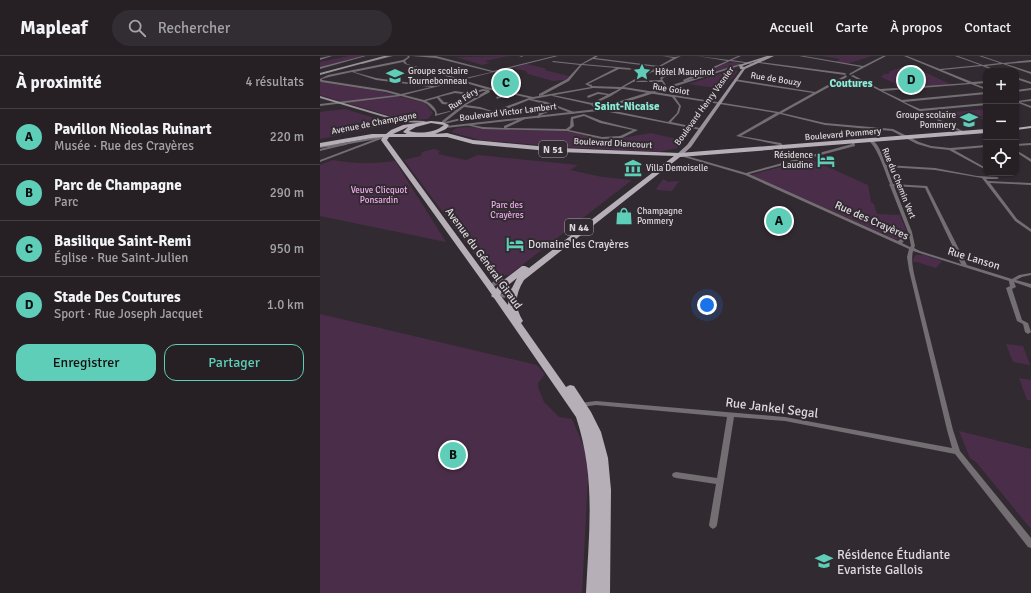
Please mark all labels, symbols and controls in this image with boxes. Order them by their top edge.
search box [112,10,392,46]
text: Mapleaf [20,16,88,40]
icon: search [126,17,148,39]
text: Rechercher [158,19,230,37]
text: Accueil [769,19,814,36]
text: Carte [836,19,868,36]
text: À propos [890,19,942,36]
text: Contact [964,19,1011,36]
place icon: Hôtel Maupinot [632,62,652,82]
street label: Boulevard Henry Vasnier [672,64,737,148]
pin: D [898,65,924,95]
school or university icon: Groupe scolaire Tournebonneau [385,66,405,86]
place label: Groupe scolaire Tournebonneau [408,66,468,87]
place label: Hôtel Maupinot [655,67,714,78]
pin: C [493,68,519,98]
map controls [983,68,1019,176]
button: + [983,68,1019,104]
street label: Rue de Bouzy [750,70,803,89]
text: À proximité [16,72,102,93]
text: 4 résultats [245,74,304,90]
district label: Coutures [829,77,873,90]
street label: Rue Goiot [652,81,690,98]
street label: Rue Féry [446,85,481,113]
district label: Saint-Nicaise [595,100,660,113]
street label: Boulevard Victor Lambert [459,101,557,124]
button: − [983,104,1019,140]
street label: Avenue de Champagne [330,110,418,137]
place label: Groupe scolaire Pommery [896,110,957,131]
school or university icon: Groupe scolaire Pommery [959,110,979,130]
text: Pavillon Nicolas Ruinart [54,120,212,138]
street label: Boulevard Pommery [804,126,883,143]
text: A [25,129,33,145]
text: 220 m [270,129,304,145]
street label: Boulevard Diancourt [573,136,653,151]
text: Musée · Rue des Crayères [54,138,194,154]
button: locate [983,140,1019,176]
road number: N 51 [539,141,567,157]
street label: Rue du Chemin Vert [879,146,918,220]
place label: Résidence Laudine [774,150,813,171]
hotel icon: Résidence Laudine [816,150,836,170]
museum icon: Villa Demoiselle [623,158,643,178]
place label: Villa Demoiselle [646,163,709,174]
text: Parc de Champagne [54,176,182,194]
text: B [25,185,33,201]
text: 290 m [270,185,304,201]
park label: Veuve Clicquot Ponsardin [351,185,407,206]
text: Parc [54,194,78,210]
street label: Rue des Crayères [833,198,911,243]
park label: Parc des Crayères [490,200,524,221]
street label: Avenue du Général Giraud [443,205,525,312]
shop icon: Champagne Pommery [614,206,634,226]
place label: Champagne Pommery [637,206,683,227]
pin: A [766,206,792,236]
road number: N 44 [565,219,593,235]
text: Basilique Saint-Remi [54,232,191,250]
hotel icon: Domaine les Crayères [505,234,525,254]
place label: Domaine les Crayères [528,238,629,251]
text: C [25,241,33,257]
text: 950 m [270,241,304,257]
street label: Rue Lanson [946,244,1002,273]
text: Église · Rue Saint-Julien [54,250,188,266]
text: Stade Des Coutures [54,288,181,306]
your location [697,295,717,315]
text: D [25,297,33,313]
text: 1.0 km [267,297,304,313]
text: Sport · Rue Joseph Jacquet [54,306,203,322]
button: Enregistrer [16,344,156,381]
button: Partager [164,344,304,381]
street label: Rue Jankel Segal [724,394,819,422]
pin: B [440,440,466,470]
place label: Résidence Étudiante Evariste Gallois [837,546,950,578]
school or university icon: Résidence Étudiante Evariste Gallois [814,551,834,571]

